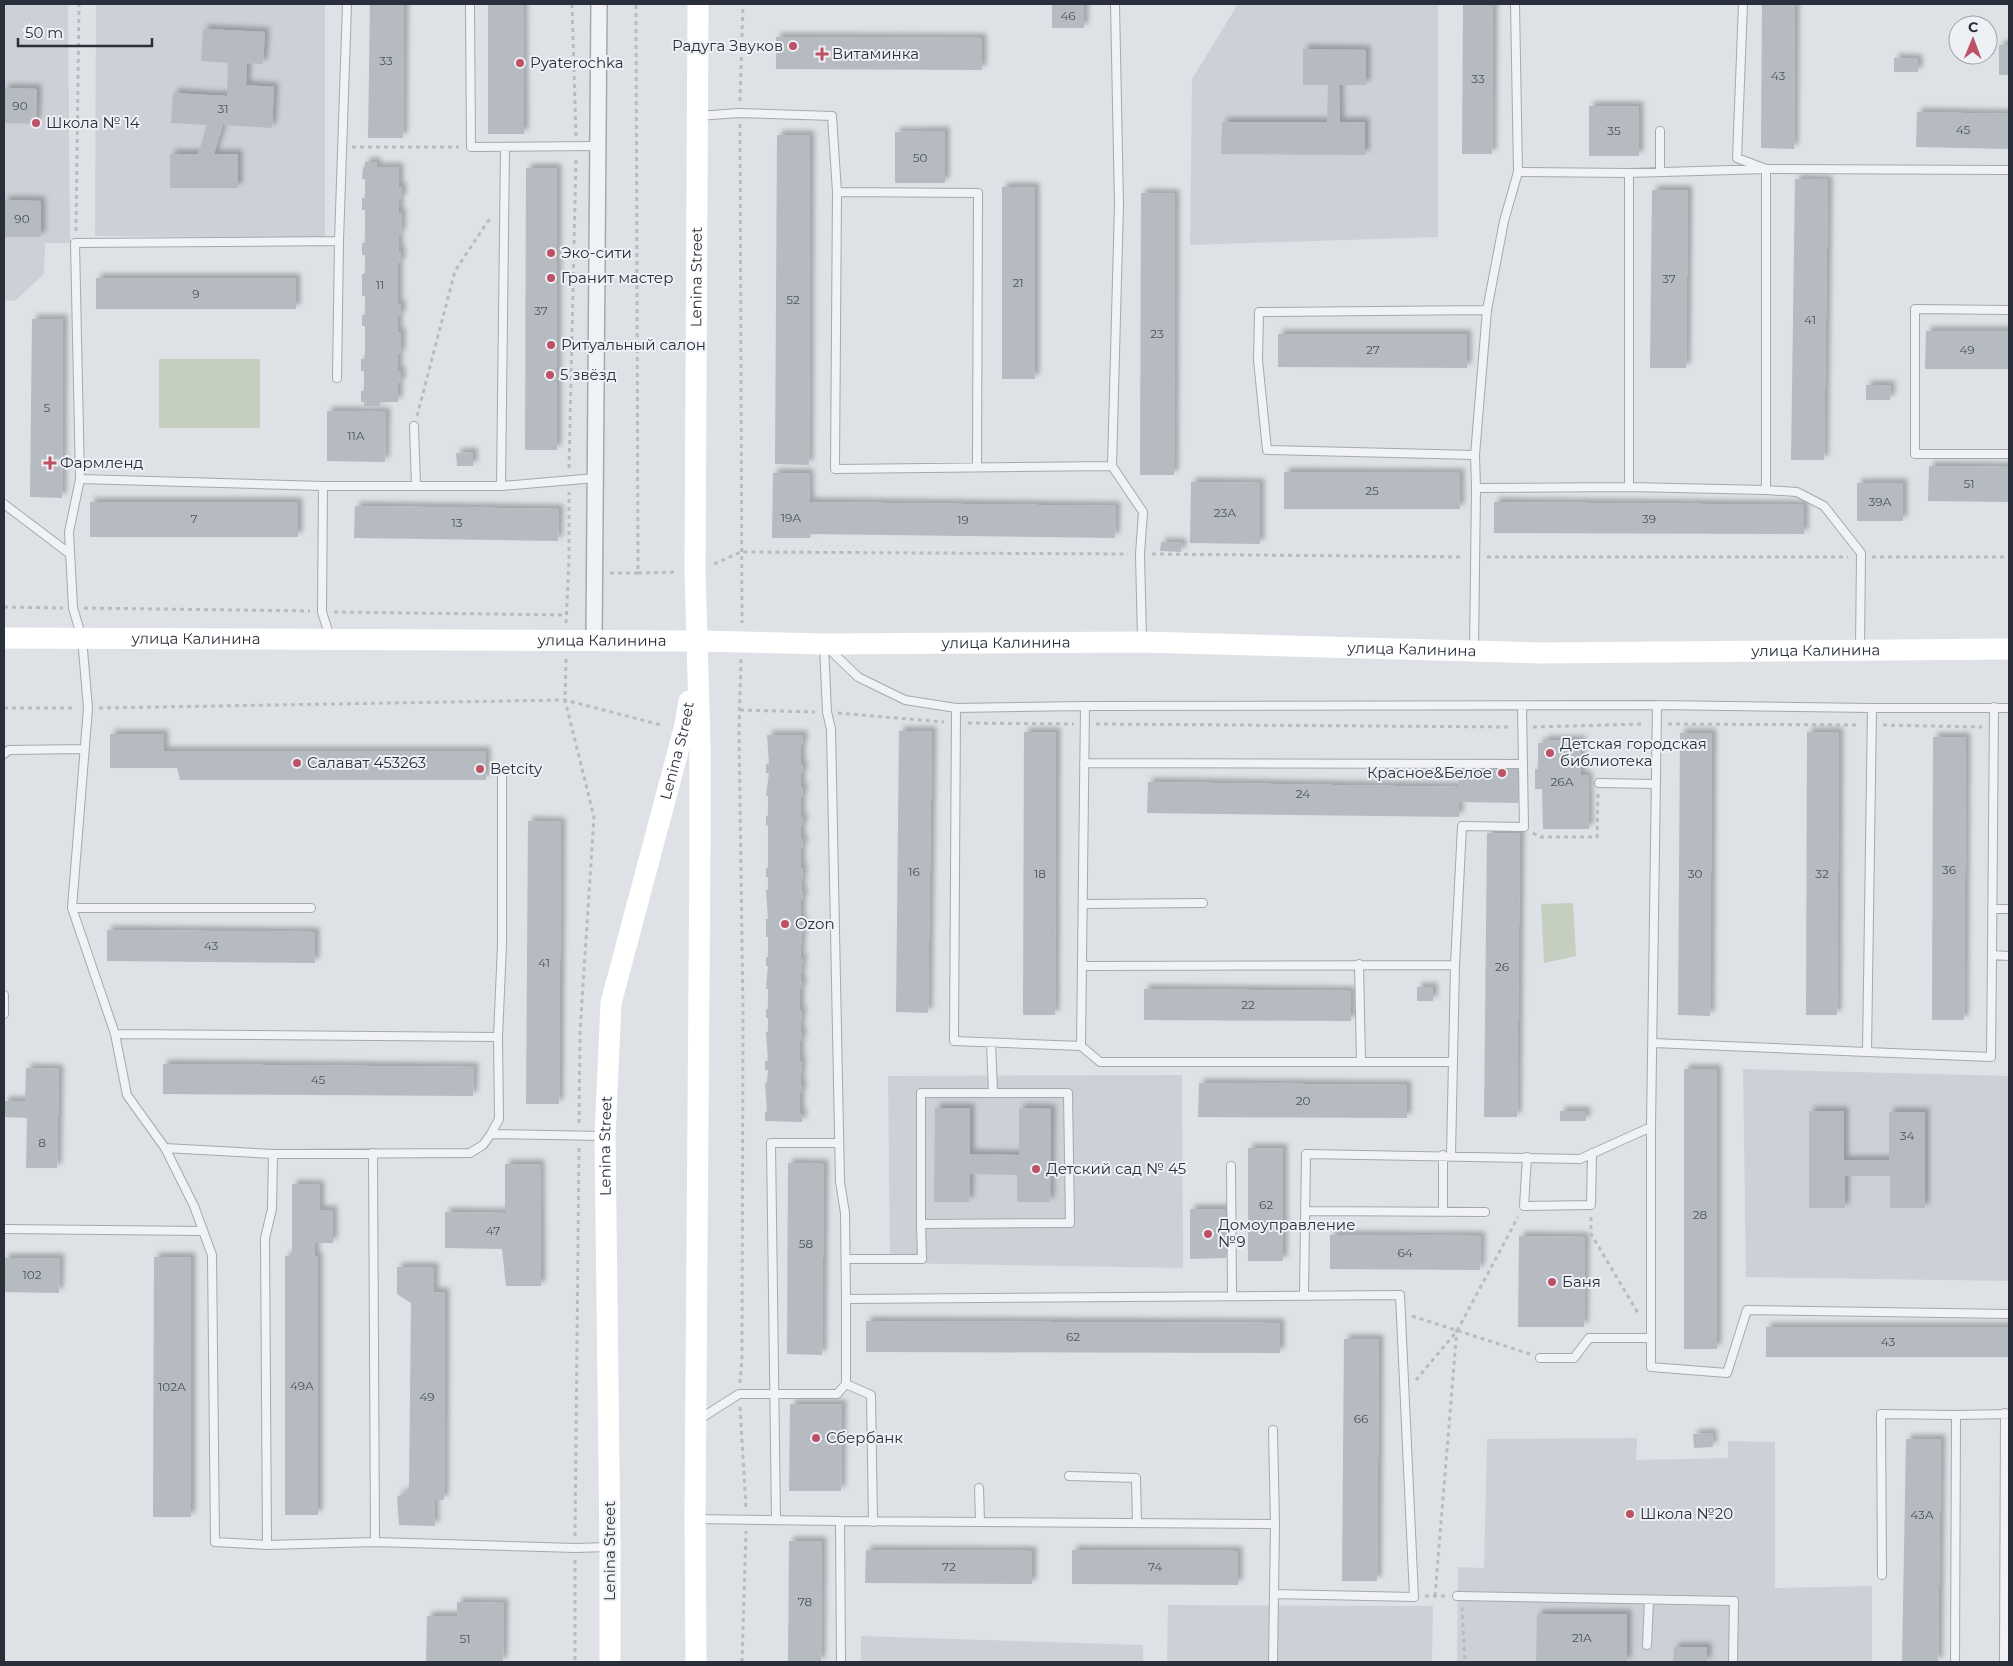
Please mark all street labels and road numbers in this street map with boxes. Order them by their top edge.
street label: Lenina Street [686,227,706,327]
street label: улица Калинина [130,629,261,648]
street label: улица Калинина [536,630,667,650]
street label: улица Калинина [940,632,1071,652]
street label: улица Калинина [1346,638,1477,660]
street label: улица Калинина [1750,640,1880,660]
street label: Lenina Street [656,700,698,802]
street label: Lenina Street [595,1095,616,1196]
street label: Lenina Street [600,1501,619,1601]

